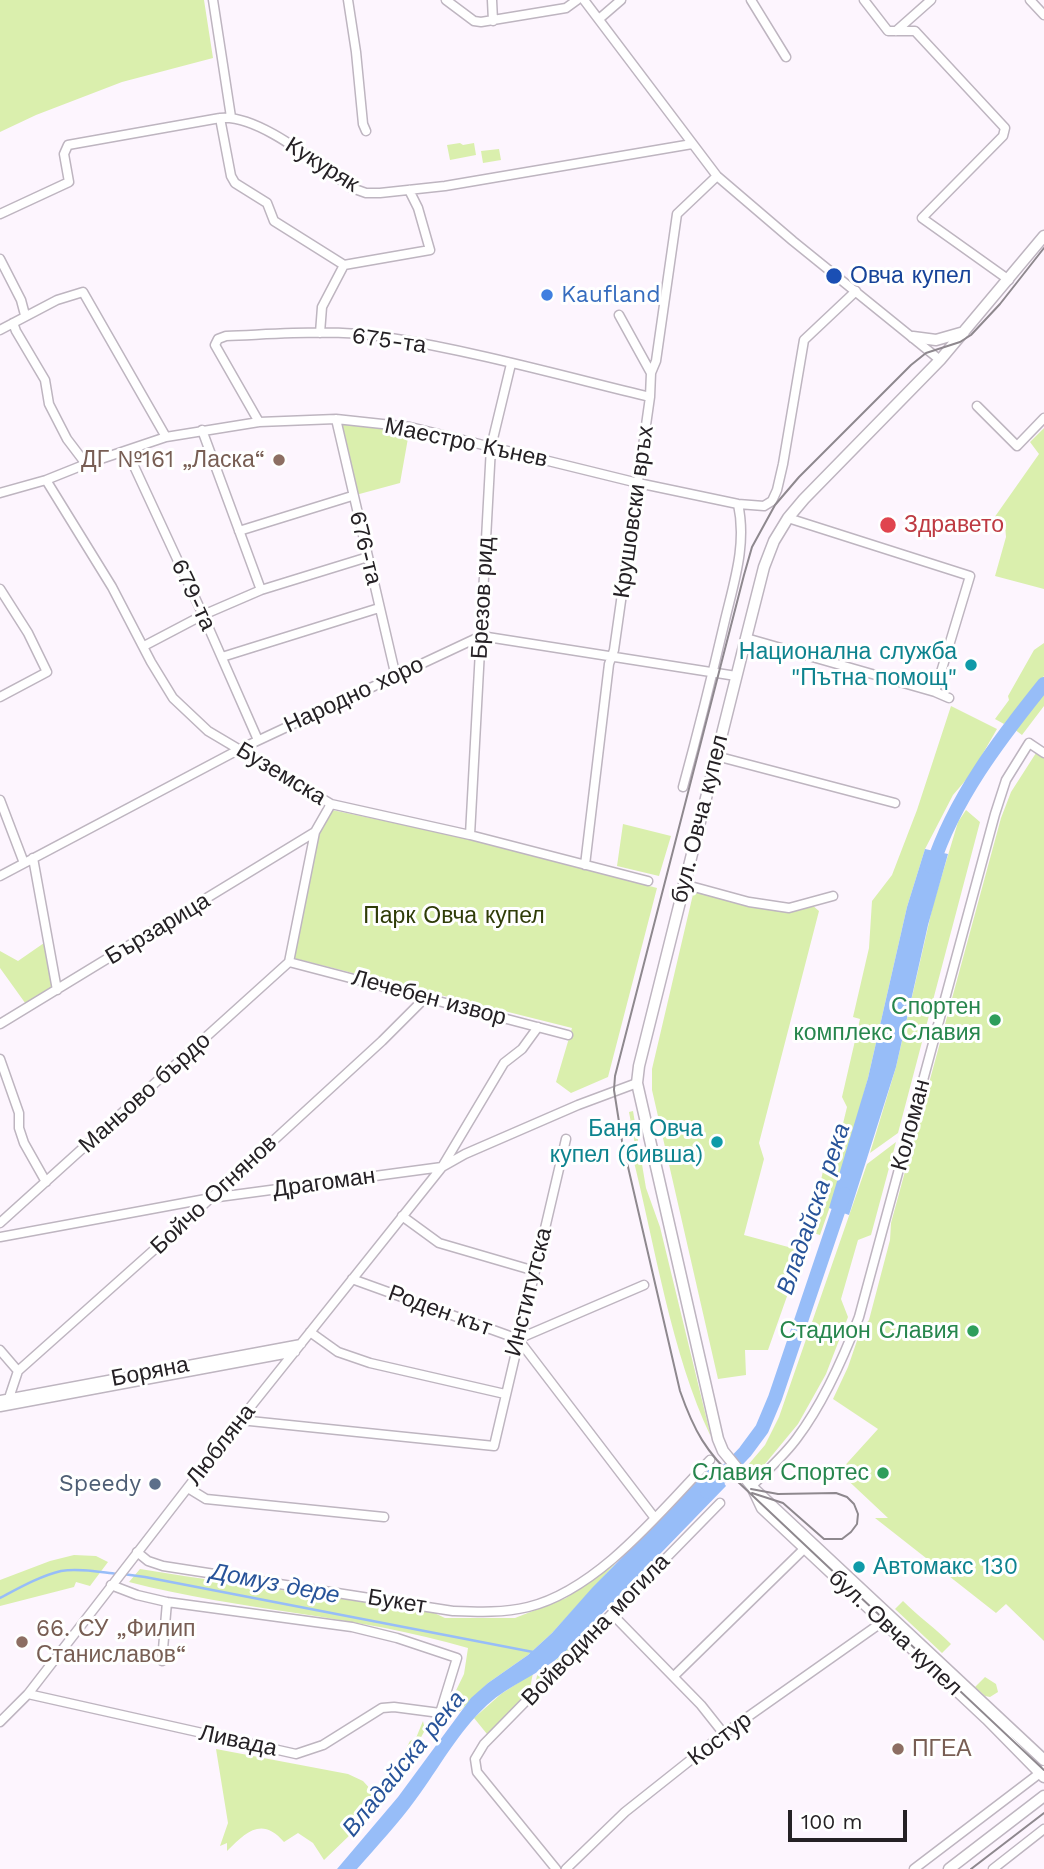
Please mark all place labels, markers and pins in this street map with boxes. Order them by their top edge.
place label: Овча купел [850,262,971,290]
marker: Овча купел [824,266,844,286]
place label: Kaufland [561,281,661,309]
marker: Kaufland [539,287,555,303]
place label: ДГ №161 „Ласка“ [81,446,265,474]
marker: ДГ №161 „Ласка“ [271,452,287,468]
place label: Здравето [904,511,1004,539]
marker: Здравето [878,515,898,535]
place label: Национална служба "Пътна помощ" [739,638,957,692]
marker: Национална служба "Пътна помощ" [963,657,979,673]
place label: Спортен комплекс Славия [793,993,981,1047]
marker: Спортен комплекс Славия [987,1012,1003,1028]
place label: Баня Овча купел (бивша) [550,1115,703,1169]
marker: Баня Овча купел (бивша) [709,1134,725,1150]
place label: Стадион Славия [779,1317,959,1345]
marker: Стадион Славия [965,1323,981,1339]
place label: Славия Спортес [692,1459,869,1487]
marker: Славия Спортес [875,1465,891,1481]
place label: Speedy [59,1470,141,1498]
marker: Speedy [147,1476,163,1492]
place label: Автомакс 130 [873,1553,1018,1581]
marker: Автомакс 130 [851,1559,867,1575]
place label: 66. СУ „Филип Станиславов“ [36,1615,195,1669]
marker: 66. СУ „Филип Станиславов“ [14,1634,30,1650]
place label: ПГЕА [912,1735,972,1763]
marker: ПГЕА [890,1741,906,1757]

